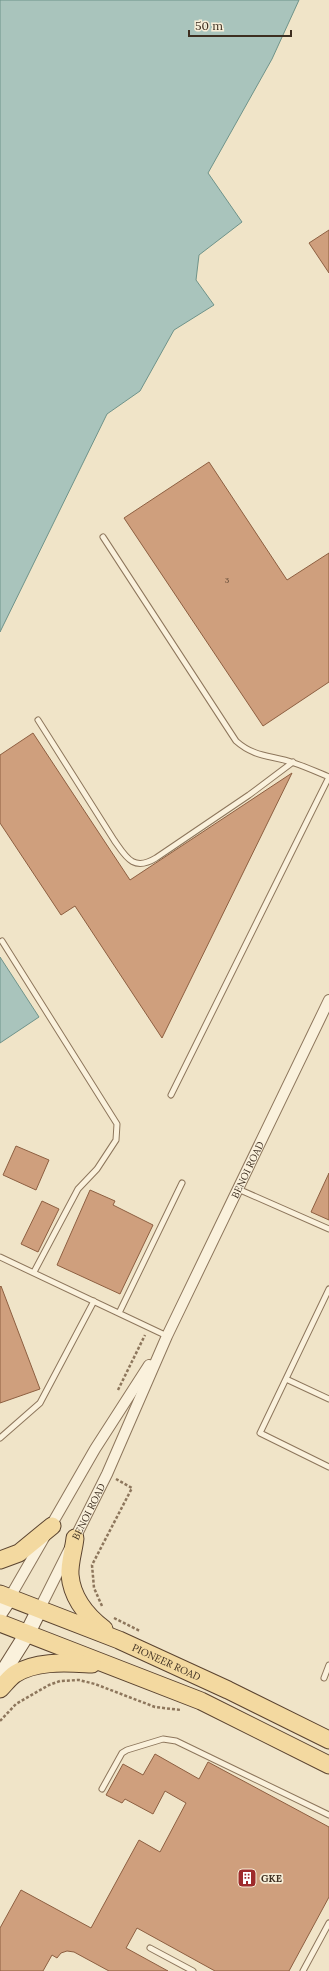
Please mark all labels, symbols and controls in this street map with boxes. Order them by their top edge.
scale bar [189,12,291,38]
text: 50 m [195,18,223,33]
house number: 3 [225,575,230,585]
street label: BENOI ROAD [228,1139,266,1200]
street label: BENOI ROAD [69,1481,108,1542]
street label: PIONEER ROAD [130,1641,203,1683]
building icon: GKE [236,1867,258,1889]
place label: GKE [261,1872,282,1885]

